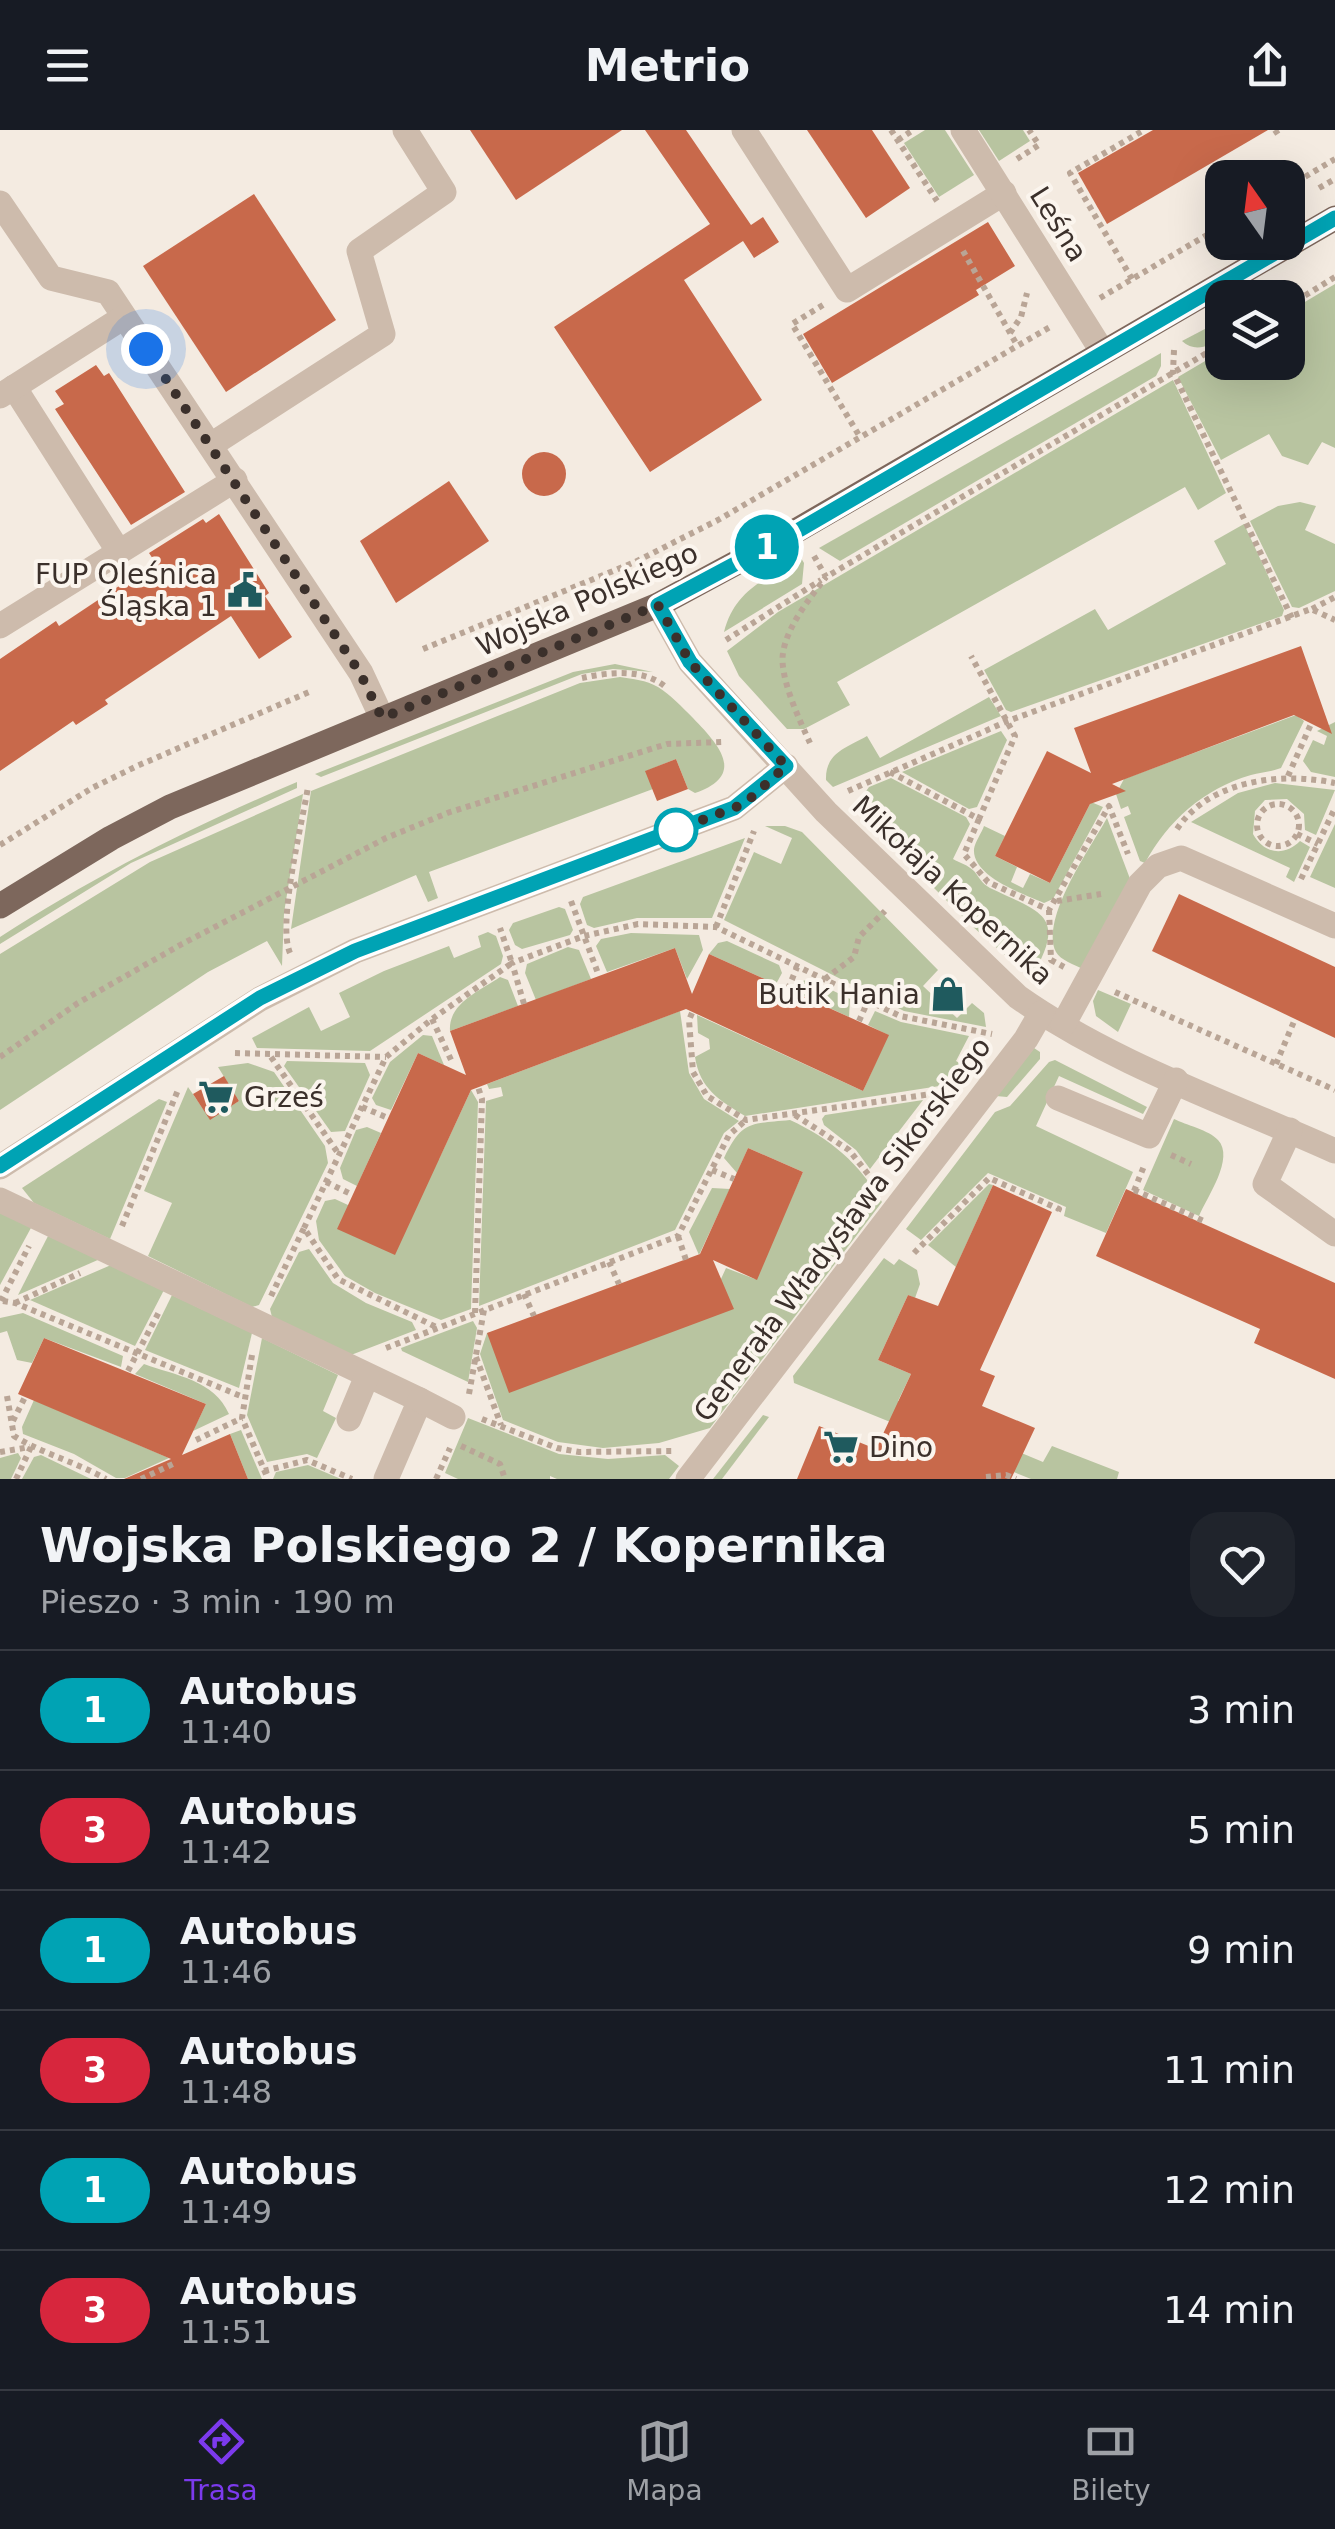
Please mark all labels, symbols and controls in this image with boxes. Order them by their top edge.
icon: menu [40,38,95,93]
icon: share [1240,38,1295,93]
text: Metrio [585,39,750,92]
north arrow [1205,160,1305,260]
map controls [1205,160,1305,380]
street label: Leśna [1023,181,1094,268]
button: layers [1205,280,1305,380]
your location [121,324,171,374]
line badge: 1 [734,514,800,580]
text: 1 [755,527,779,567]
street label: Wojska Polskiego [471,536,703,663]
place label: FUP Oleśnica Śląska 1 [35,558,217,623]
public building icon: FUP Oleśnica Śląska 1 [226,571,264,609]
street label: Mikołaja Kopernika [846,789,1060,992]
unlabelled marker [655,809,697,851]
shop icon: Butik Hania [929,975,967,1013]
place label: Butik Hania [758,978,920,1011]
street label: Generała Władysława Sikorskiego [687,1031,998,1428]
supermarket icon: Grześ [197,1078,235,1116]
place label: Grześ [244,1081,324,1114]
supermarket icon: Dino [822,1428,860,1466]
place label: Dino [869,1431,933,1464]
button: heart [1190,1512,1295,1617]
text: Wojska Polskiego 2 / Kopernika [40,1517,888,1573]
text: Pieszo · 3 min · 190 m [40,1583,395,1621]
text: Autobus [180,1669,358,1713]
text: 3 min [1187,1688,1295,1732]
text: 1 [83,1690,107,1730]
text: 11:40 [180,1713,272,1751]
text: Autobus [180,1789,358,1833]
text: 5 min [1187,1808,1295,1852]
text: 3 [83,1810,107,1850]
text: 11:42 [180,1833,272,1871]
text: Autobus [180,1909,358,1953]
text: 9 min [1187,1928,1295,1972]
text: 1 [83,1930,107,1970]
text: 11:46 [180,1953,272,1991]
text: Autobus [180,2029,358,2073]
text: 11 min [1163,2048,1295,2092]
text: 3 [83,2050,107,2090]
text: 11:48 [180,2073,272,2111]
text: Autobus [180,2149,358,2193]
text: 12 min [1163,2168,1295,2212]
text: 1 [83,2170,107,2210]
text: 11:49 [180,2193,272,2231]
text: Autobus [180,2269,358,2313]
text: 14 min [1163,2288,1295,2332]
text: 3 [83,2290,107,2330]
text: 11:51 [180,2313,272,2351]
tab: Trasa [184,2414,258,2507]
tab: Mapa [626,2414,703,2507]
tab: Bilety [1071,2414,1151,2507]

